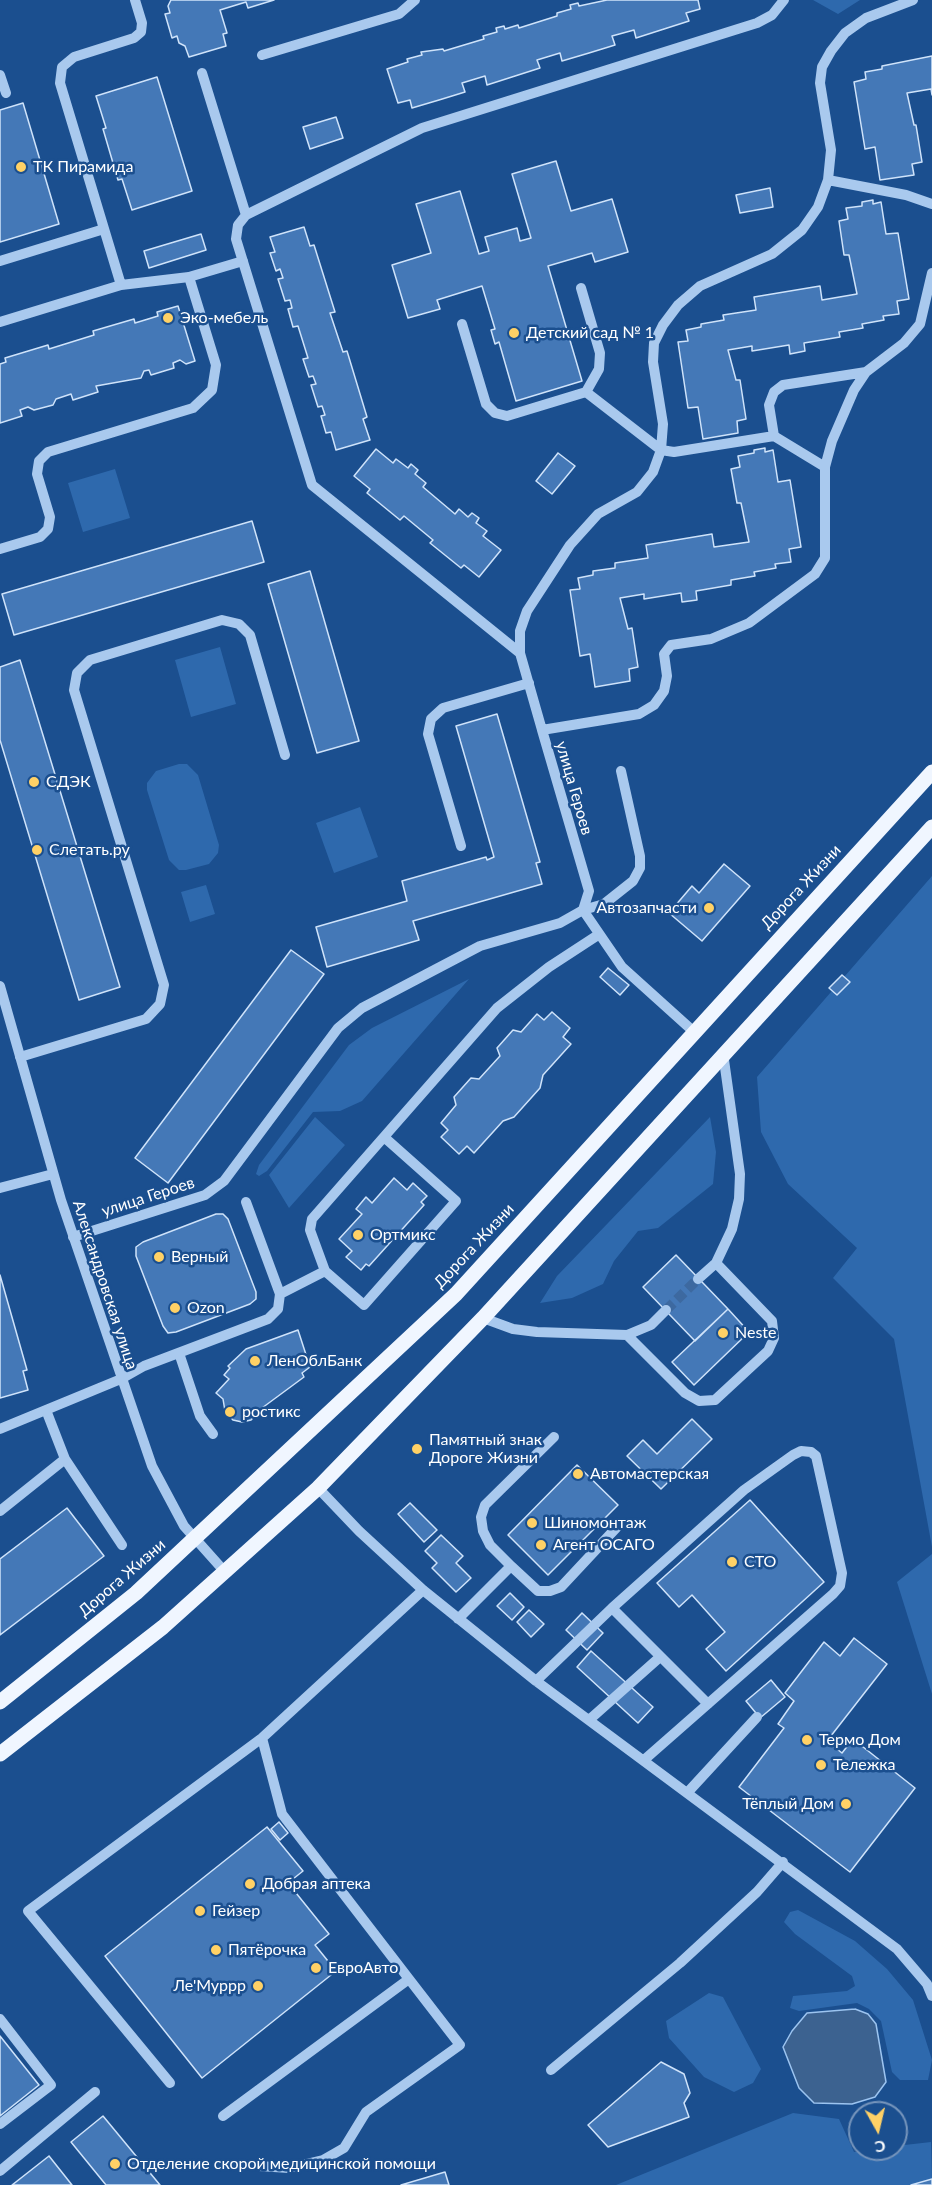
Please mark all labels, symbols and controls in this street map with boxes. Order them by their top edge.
place label: ТК Пирамида [33,157,133,177]
marker: ТК Пирамида [14,160,28,174]
place label: Эко-мебель [180,308,268,328]
marker: Эко-мебель [161,311,175,325]
place label: Детский сад № 1 [526,323,654,343]
marker: Детский сад № 1 [507,326,521,340]
street label: улица Героев [551,739,597,837]
place label: СДЭК [46,772,91,792]
marker: СДЭК [27,775,41,789]
place label: Слетать.ру [49,840,130,860]
street label: Дорога Жизни [757,841,845,933]
marker: Слетать.ру [30,843,44,857]
place label: Автозапчасти [596,898,697,918]
marker: Автозапчасти [702,901,716,915]
street label: улица Героев [99,1173,197,1221]
street label: Александровская улица [69,1198,141,1372]
street label: Дорога Жизни [430,1200,518,1292]
place label: Ортмикс [370,1225,436,1245]
marker: Ортмикс [351,1228,365,1242]
place label: Верный [171,1247,228,1267]
marker: Верный [152,1250,166,1264]
place label: Ozon [187,1298,225,1318]
marker: Ozon [168,1301,182,1315]
place label: Neste [735,1323,776,1343]
marker: Neste [716,1326,730,1340]
place label: ЛенОблБанк [267,1351,362,1371]
marker: ЛенОблБанк [248,1354,262,1368]
place label: ростикс [242,1402,301,1422]
marker: ростикс [223,1405,237,1419]
place label: Памятный знак Дороге Жизни [429,1430,542,1468]
marker: Памятный знак Дороге Жизни [410,1442,424,1456]
place label: Автомастерская [590,1464,709,1484]
marker: Автомастерская [571,1467,585,1481]
place label: Шиномонтаж [544,1513,646,1533]
marker: Шиномонтаж [525,1516,539,1530]
street label: Дорога Жизни [75,1535,169,1621]
place label: Агент ОСАГО [553,1535,655,1555]
marker: Агент ОСАГО [534,1538,548,1552]
place label: СТО [744,1552,776,1572]
marker: СТО [725,1555,739,1569]
place label: Термо Дом [819,1730,901,1750]
marker: Термо Дом [800,1733,814,1747]
place label: Тележка [833,1755,896,1775]
marker: Тележка [814,1758,828,1772]
place label: Тёплый Дом [742,1794,834,1814]
marker: Тёплый Дом [839,1797,853,1811]
place label: Добрая аптека [262,1874,371,1894]
marker: Добрая аптека [243,1877,257,1891]
place label: Гейзер [212,1901,260,1921]
marker: Гейзер [193,1904,207,1918]
place label: Пятёрочка [228,1940,306,1960]
marker: Пятёрочка [209,1943,223,1957]
place label: ЕвроАвто [328,1958,398,1978]
marker: ЕвроАвто [309,1961,323,1975]
place label: Ле'Муррр [173,1976,246,1996]
marker: Ле'Муррр [251,1979,265,1993]
north arrow [848,2101,908,2161]
text: С [874,2137,887,2157]
place label: Отделение скорой медицинской помощи [127,2154,436,2174]
marker: Отделение скорой медицинской помощи [108,2157,122,2171]

